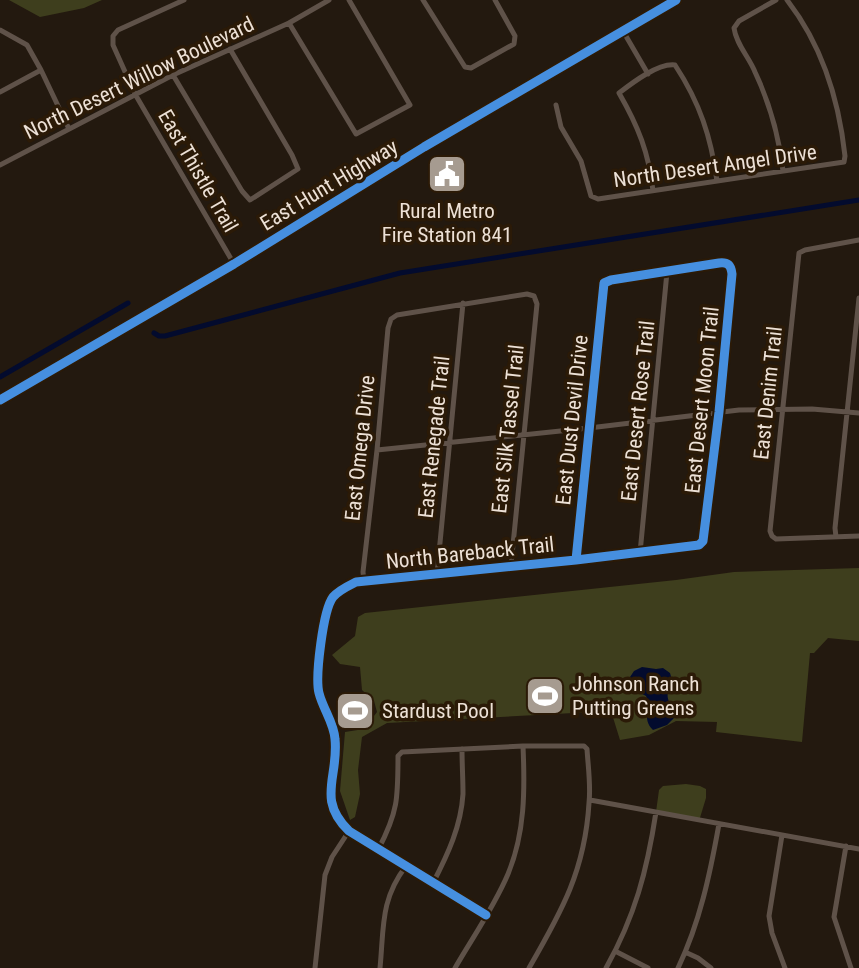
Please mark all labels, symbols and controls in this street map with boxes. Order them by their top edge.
street label: North Desert Willow Boulevard [20,12,258,144]
street label: East Thistle Trail [153,106,243,236]
street label: East Hunt Highway [256,134,402,235]
street label: North Desert Angel Drive [612,140,818,192]
public building icon: Rural Metro Fire Station 841 [426,153,468,195]
place label: Rural Metro Fire Station 841 [382,199,512,247]
street label: East Desert Moon Trail [680,305,724,495]
street label: East Desert Rose Trail [617,319,659,503]
street label: East Denim Trail [749,325,787,461]
street label: East Dust Devil Drive [551,334,593,506]
street label: East Silk Tassel Trail [487,343,529,515]
street label: East Renegade Trail [414,355,454,519]
street label: East Omega Drive [340,374,380,522]
street label: North Bareback Trail [385,532,555,574]
place label: Johnson Ranch Putting Greens [572,672,699,720]
sports icon: Johnson Ranch Putting Greens [524,675,566,717]
sports icon: Stardust Pool [334,690,376,732]
place label: Stardust Pool [382,699,494,723]

